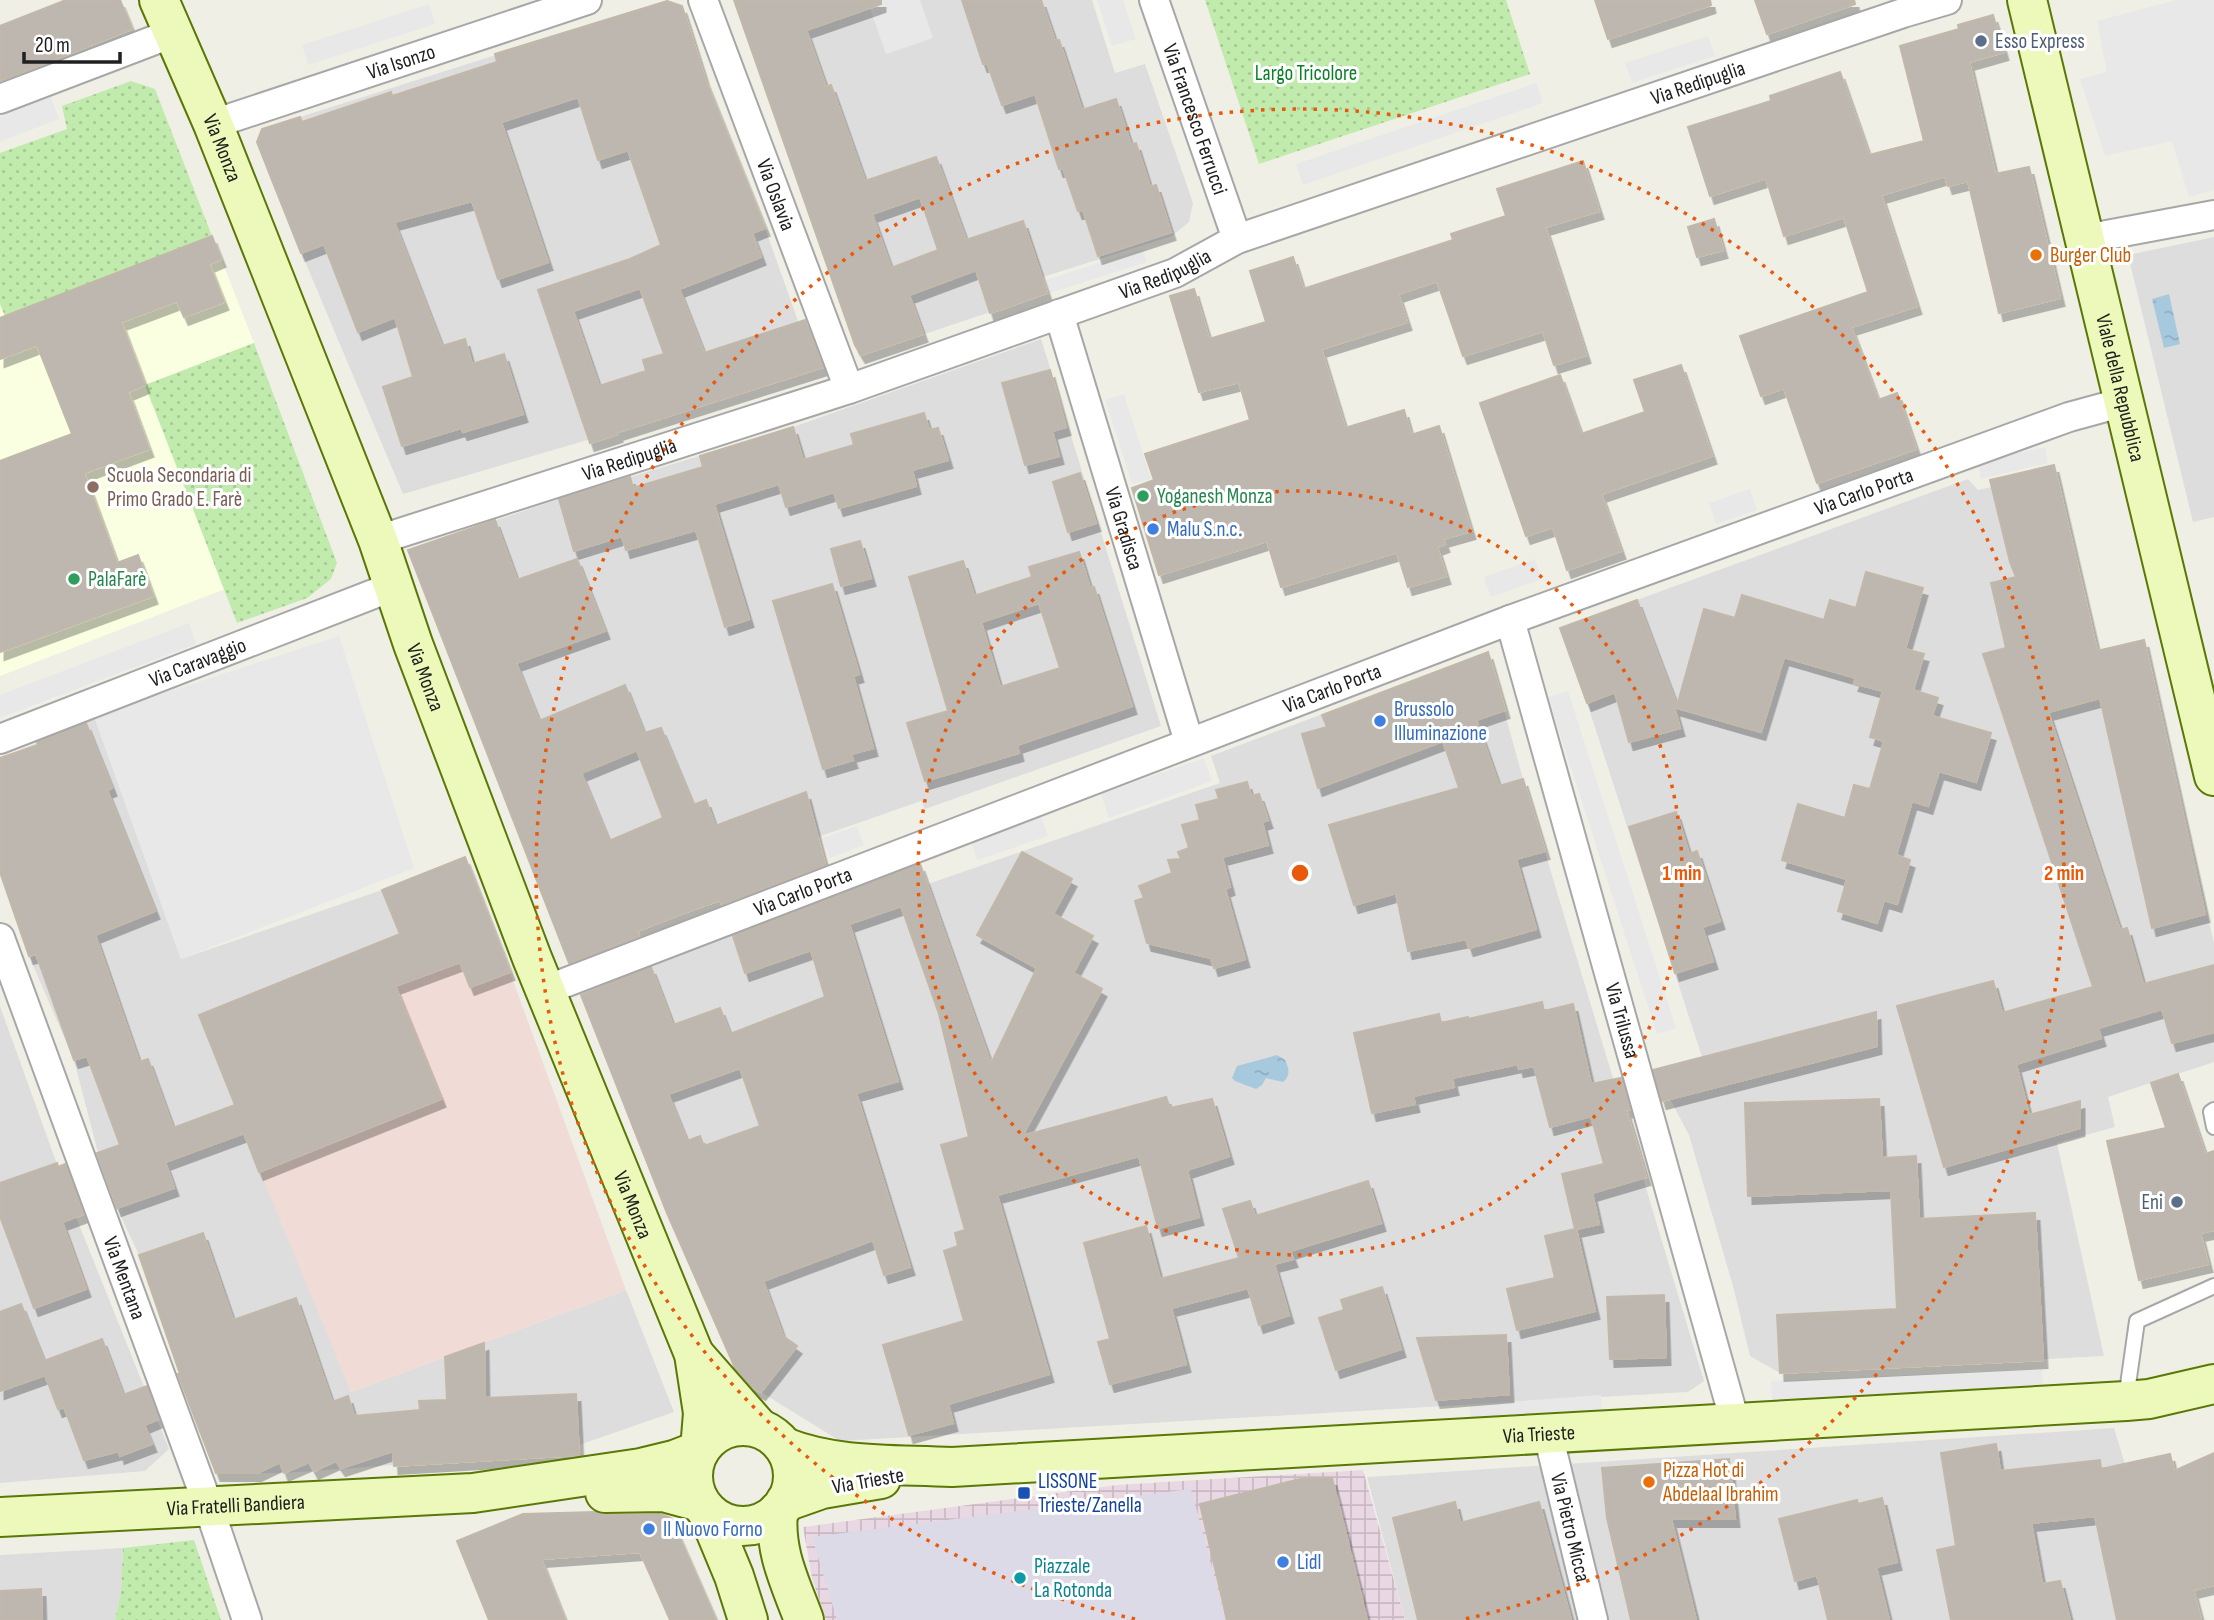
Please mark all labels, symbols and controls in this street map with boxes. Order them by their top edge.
scale bar [24,21,121,65]
place label: Esso Express [1995,29,2085,54]
text: 20 m [35,33,70,58]
marker: Esso Express [1973,33,1989,49]
street label: Via Isonzo [364,39,438,85]
street label: Via Francesco Ferrucci [1158,40,1233,198]
street label: Via Redipuglia [1648,55,1748,110]
park label: Largo Tricolore [1255,61,1357,86]
street label: Via Monza [198,110,247,185]
street label: Via Oslavia [751,155,801,234]
street label: Via Redipuglia [1116,243,1215,304]
place label: Burger Club [2050,243,2131,268]
marker: Burger Club [2028,247,2044,263]
street label: Viale della Repubblica [2091,312,2150,464]
street label: Via Redipuglia [579,433,680,486]
street label: Via Carlo Porta [1811,462,1916,521]
place label: Scuola Secondaria di Primo Grado E. Farè [107,463,252,512]
marker: Scuola Secondaria di Primo Grado E. Farè [85,479,101,495]
street label: Via Gradisca [1100,484,1148,573]
place label: Yoganesh Monza [1157,484,1273,509]
marker: Yoganesh Monza [1135,488,1151,504]
place label: Malu S.n.c. [1167,517,1242,542]
marker: Malu S.n.c. [1145,521,1161,537]
place label: PalaFarè [88,567,146,592]
marker: PalaFarè [66,571,82,587]
street label: Via Caravaggio [146,632,250,692]
street label: Via Monza [401,640,450,715]
street label: Via Carlo Porta [1280,658,1385,718]
place label: Brussolo Illuminazione [1394,697,1487,746]
marker: Brussolo Illuminazione [1372,713,1388,729]
street label: Via Carlo Porta [750,861,855,922]
centre of rings [1288,861,1312,885]
text: 1 min [1662,861,1702,886]
text: 2 min [2044,861,2084,886]
street label: Via Trilussa [1600,980,1645,1061]
street label: Via Monza [608,1167,658,1242]
place label: Eni [2141,1190,2163,1215]
marker: Eni [2169,1194,2185,1210]
street label: Via Mentana [98,1233,151,1323]
street label: Via Trieste [1502,1419,1576,1449]
place label: Pizza Hot di Abdelaal Ibrahim [1662,1458,1779,1507]
street label: Via Trieste [830,1462,906,1500]
place label: LISSONE Trieste/Zanella [1038,1469,1142,1518]
street label: Via Pietro Micca [1545,1470,1596,1584]
marker: Pizza Hot di Abdelaal Ibrahim [1641,1474,1657,1490]
marker: LISSONE Trieste/Zanella [1016,1485,1032,1501]
street label: Via Fratelli Bandiera [166,1489,305,1521]
place label: Il Nuovo Forno [663,1517,763,1542]
marker: Il Nuovo Forno [641,1521,657,1537]
place label: Lidl [1297,1550,1321,1575]
place label: Piazzale La Rotonda [1034,1554,1112,1603]
marker: Lidl [1275,1554,1291,1570]
marker: Piazzale La Rotonda [1012,1570,1028,1586]

